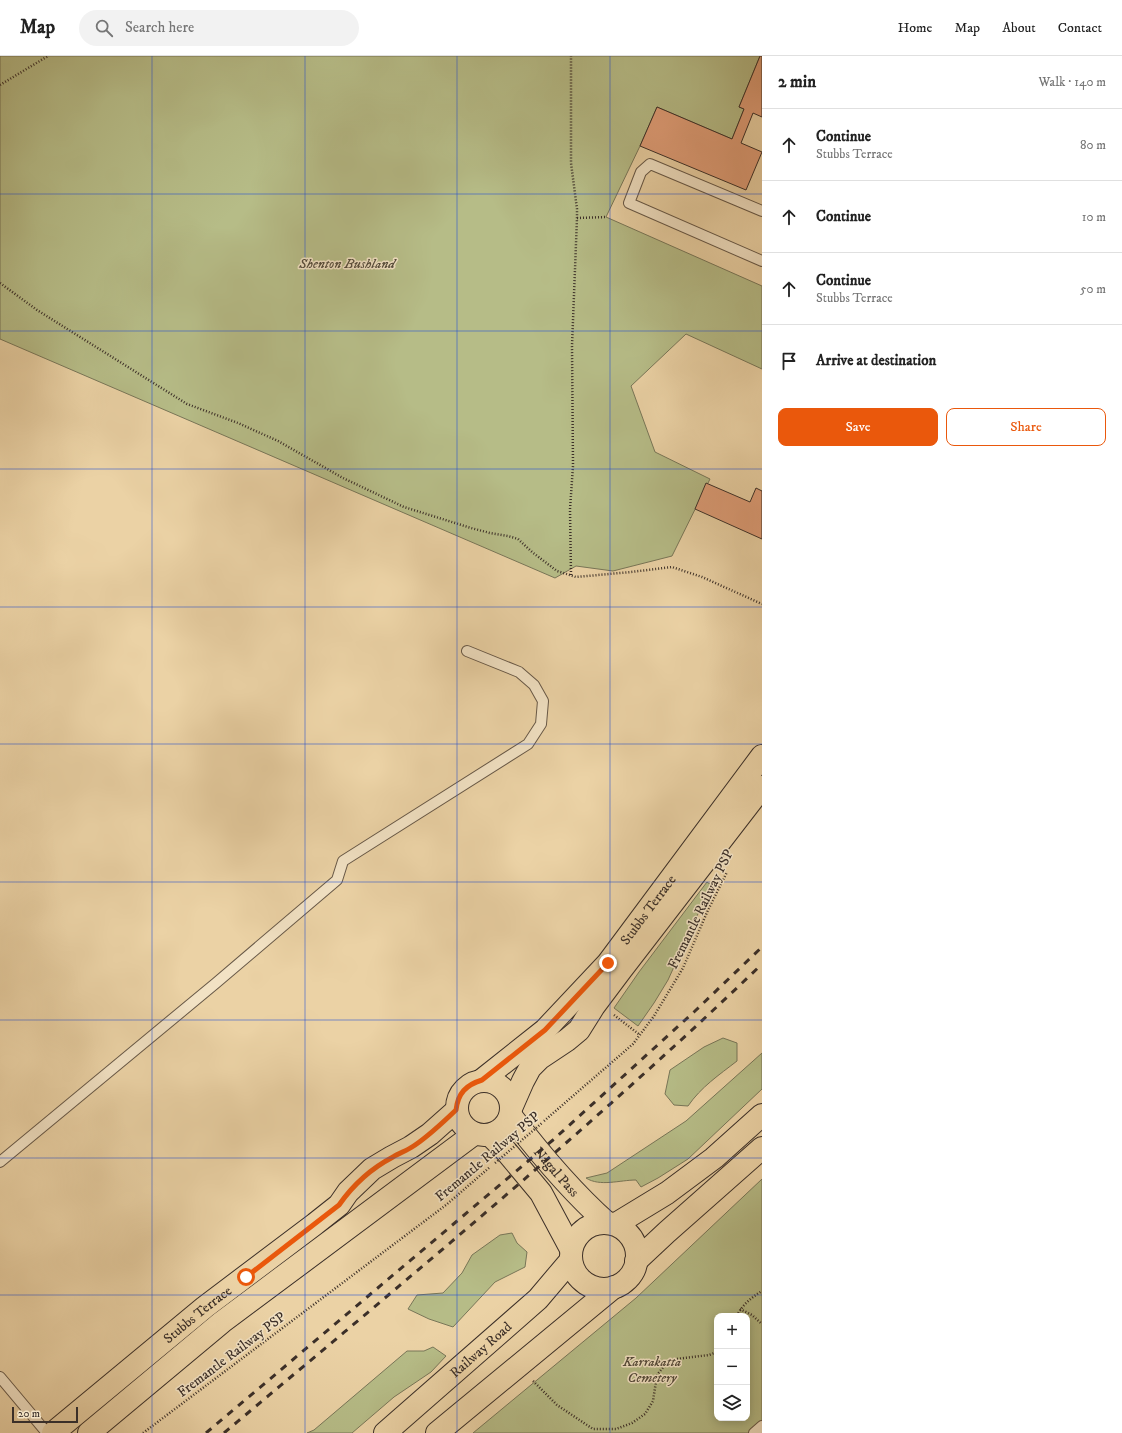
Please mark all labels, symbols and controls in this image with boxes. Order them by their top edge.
search box [79,10,359,46]
text: Map [20,16,55,39]
icon: search [93,17,115,39]
text: Search here [125,18,194,37]
text: Home [898,19,932,37]
text: Map [954,19,980,37]
text: About [1002,19,1036,37]
text: Contact [1058,19,1102,37]
text: 2 min [778,71,816,93]
text: Walk · 140 m [1038,74,1106,90]
text: Continue [816,127,871,146]
icon: ahead [778,134,800,156]
text: 80 m [1080,137,1106,153]
text: Stubbs Terrace [816,146,893,162]
icon: ahead [778,206,800,228]
text: Continue [816,207,871,226]
text: 10 m [1082,209,1106,225]
park label: Shenton Bushland [298,255,397,273]
text: Continue [816,271,871,290]
icon: ahead [778,278,800,300]
text: 50 m [1080,281,1106,297]
text: Stubbs Terrace [816,290,893,306]
icon: arrive [778,350,800,372]
text: Arrive at destination [816,351,936,370]
button: Save [778,408,938,446]
button: Share [946,408,1106,446]
street label: Fremantle Railway PSP [664,847,738,972]
street label: Stubbs Terrace [617,871,681,949]
route end [599,954,617,972]
street label: Fremantle Railway PSP [432,1108,544,1206]
street label: Nagal Pass [529,1144,583,1201]
route start [237,1268,255,1286]
street label: Stubbs Terrace [160,1282,236,1348]
street label: Fremantle Railway PSP [174,1308,289,1401]
map controls [714,1313,750,1421]
button: + [714,1313,750,1349]
street label: Railway Road [446,1318,516,1382]
button: − [714,1349,750,1385]
park label: Karrakatta Cemetery [622,1353,681,1387]
button: layers [714,1385,750,1421]
scale bar [12,1405,78,1424]
text: 20 m [18,1407,40,1421]

